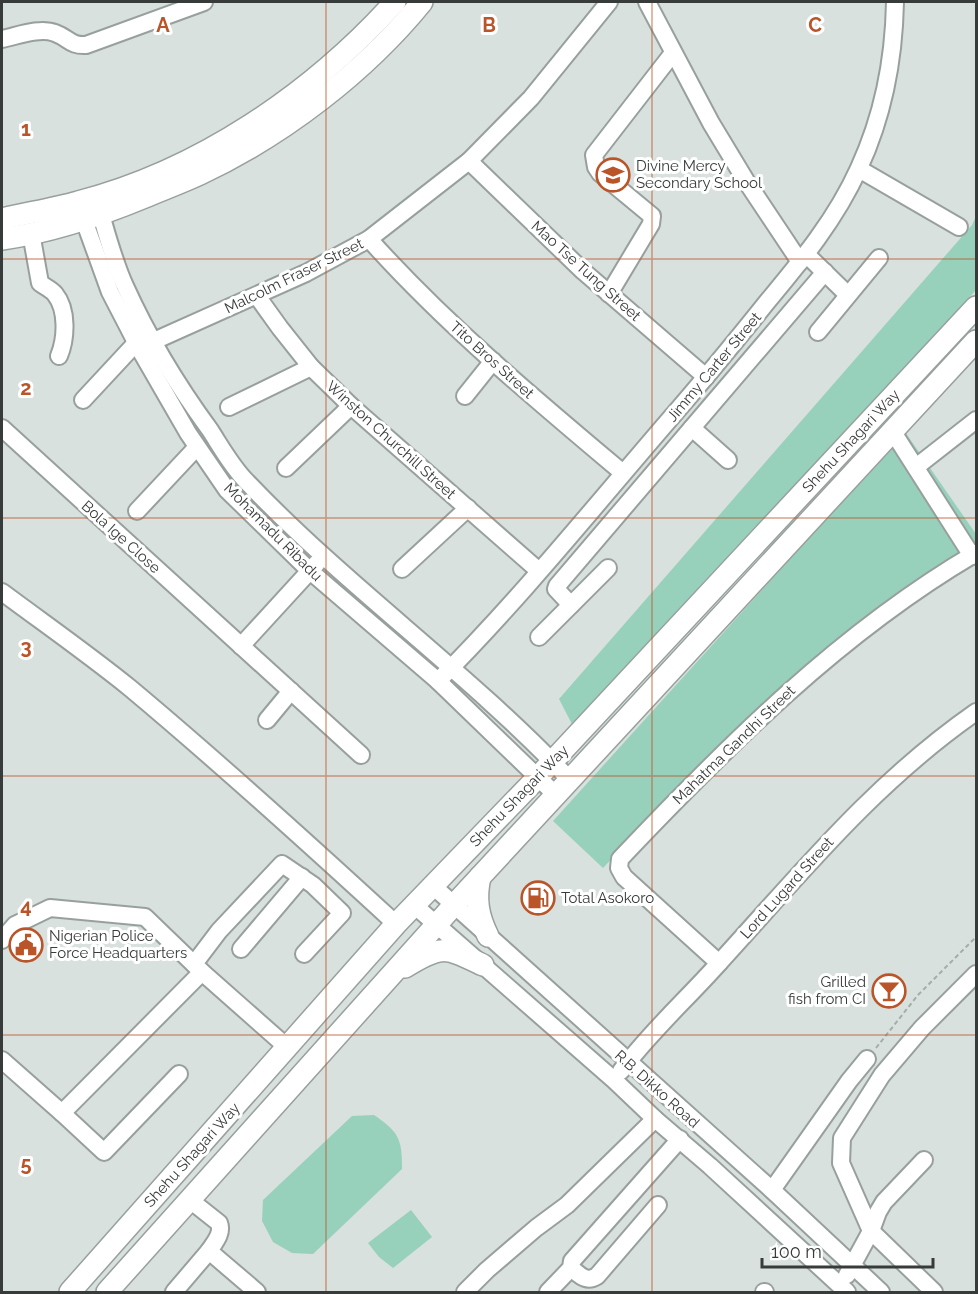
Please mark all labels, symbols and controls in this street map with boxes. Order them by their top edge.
text: A [156,13,170,37]
text: B [482,13,496,37]
text: C [808,13,822,37]
text: 1 [21,117,31,141]
school or university icon: Divine Mercy Secondary School [595,157,631,193]
place label: Divine Mercy Secondary School [636,157,763,192]
street label: Mao Tse Tung Street [528,217,644,325]
street label: Malcolm Fraser Street [222,235,366,317]
street label: Jimmy Carter Street [663,309,765,425]
street label: Tito Bros Street [446,318,538,402]
text: 2 [20,376,32,400]
street label: Winston Churchill Street [323,377,459,503]
street label: Shehu Shagari Way [799,386,903,496]
street label: Mohamadu Ribadu [220,479,326,585]
street label: Bola Ige Close [78,497,164,577]
text: 3 [20,635,32,659]
street label: Mahatma Gandhi Street [669,682,799,808]
street label: Shehu Shagari Way [466,741,572,851]
street label: Lord Lugard Street [737,833,837,943]
fuel station icon: Total Asokoro [520,880,556,916]
place label: Total Asokoro [561,889,654,907]
text: 4 [20,894,32,918]
public building icon: Nigerian Police Force Headquarters [8,927,44,963]
place label: Nigerian Police Force Headquarters [49,927,187,962]
place label: Grilled fish from CI [788,973,866,1008]
bar icon: Grilled fish from CI [871,973,907,1009]
street label: R.B. Dikko Road [611,1046,703,1132]
street label: Shehu Shagari Way [140,1099,244,1211]
text: 5 [20,1152,32,1176]
scale bar [762,1231,933,1269]
text: 100 m [771,1241,822,1262]

